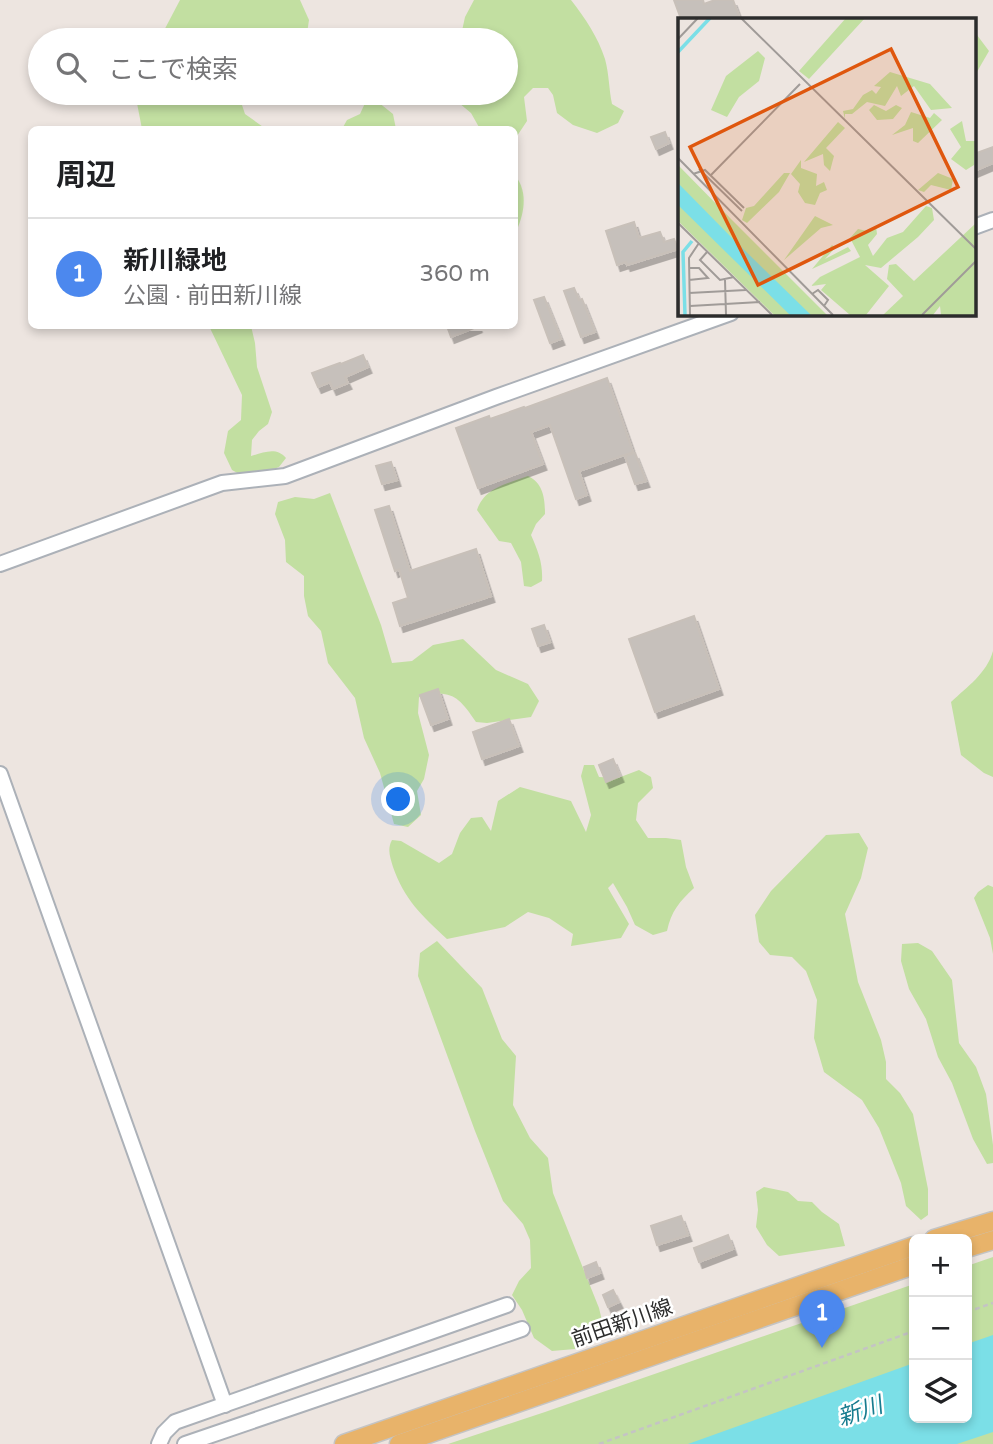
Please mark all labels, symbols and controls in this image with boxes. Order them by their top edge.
inset map [678,18,976,315]
search box [28,28,518,105]
icon: search [52,48,90,86]
text: ここで検索 [108,54,238,85]
text: 周辺 [56,157,116,194]
text: 新川緑地 [123,245,227,276]
text: 1 [72,260,86,288]
text: 360 m [420,260,490,288]
text: 公園 · 前田新川線 [123,282,302,310]
your location [381,782,415,816]
map controls [909,1234,972,1423]
button: + [909,1234,972,1297]
pin: 1 [799,1290,845,1348]
street label: 前田新川線 [568,1295,676,1352]
button: − [909,1297,972,1360]
button: layers [909,1360,972,1423]
water label: 新川 [834,1390,889,1433]

